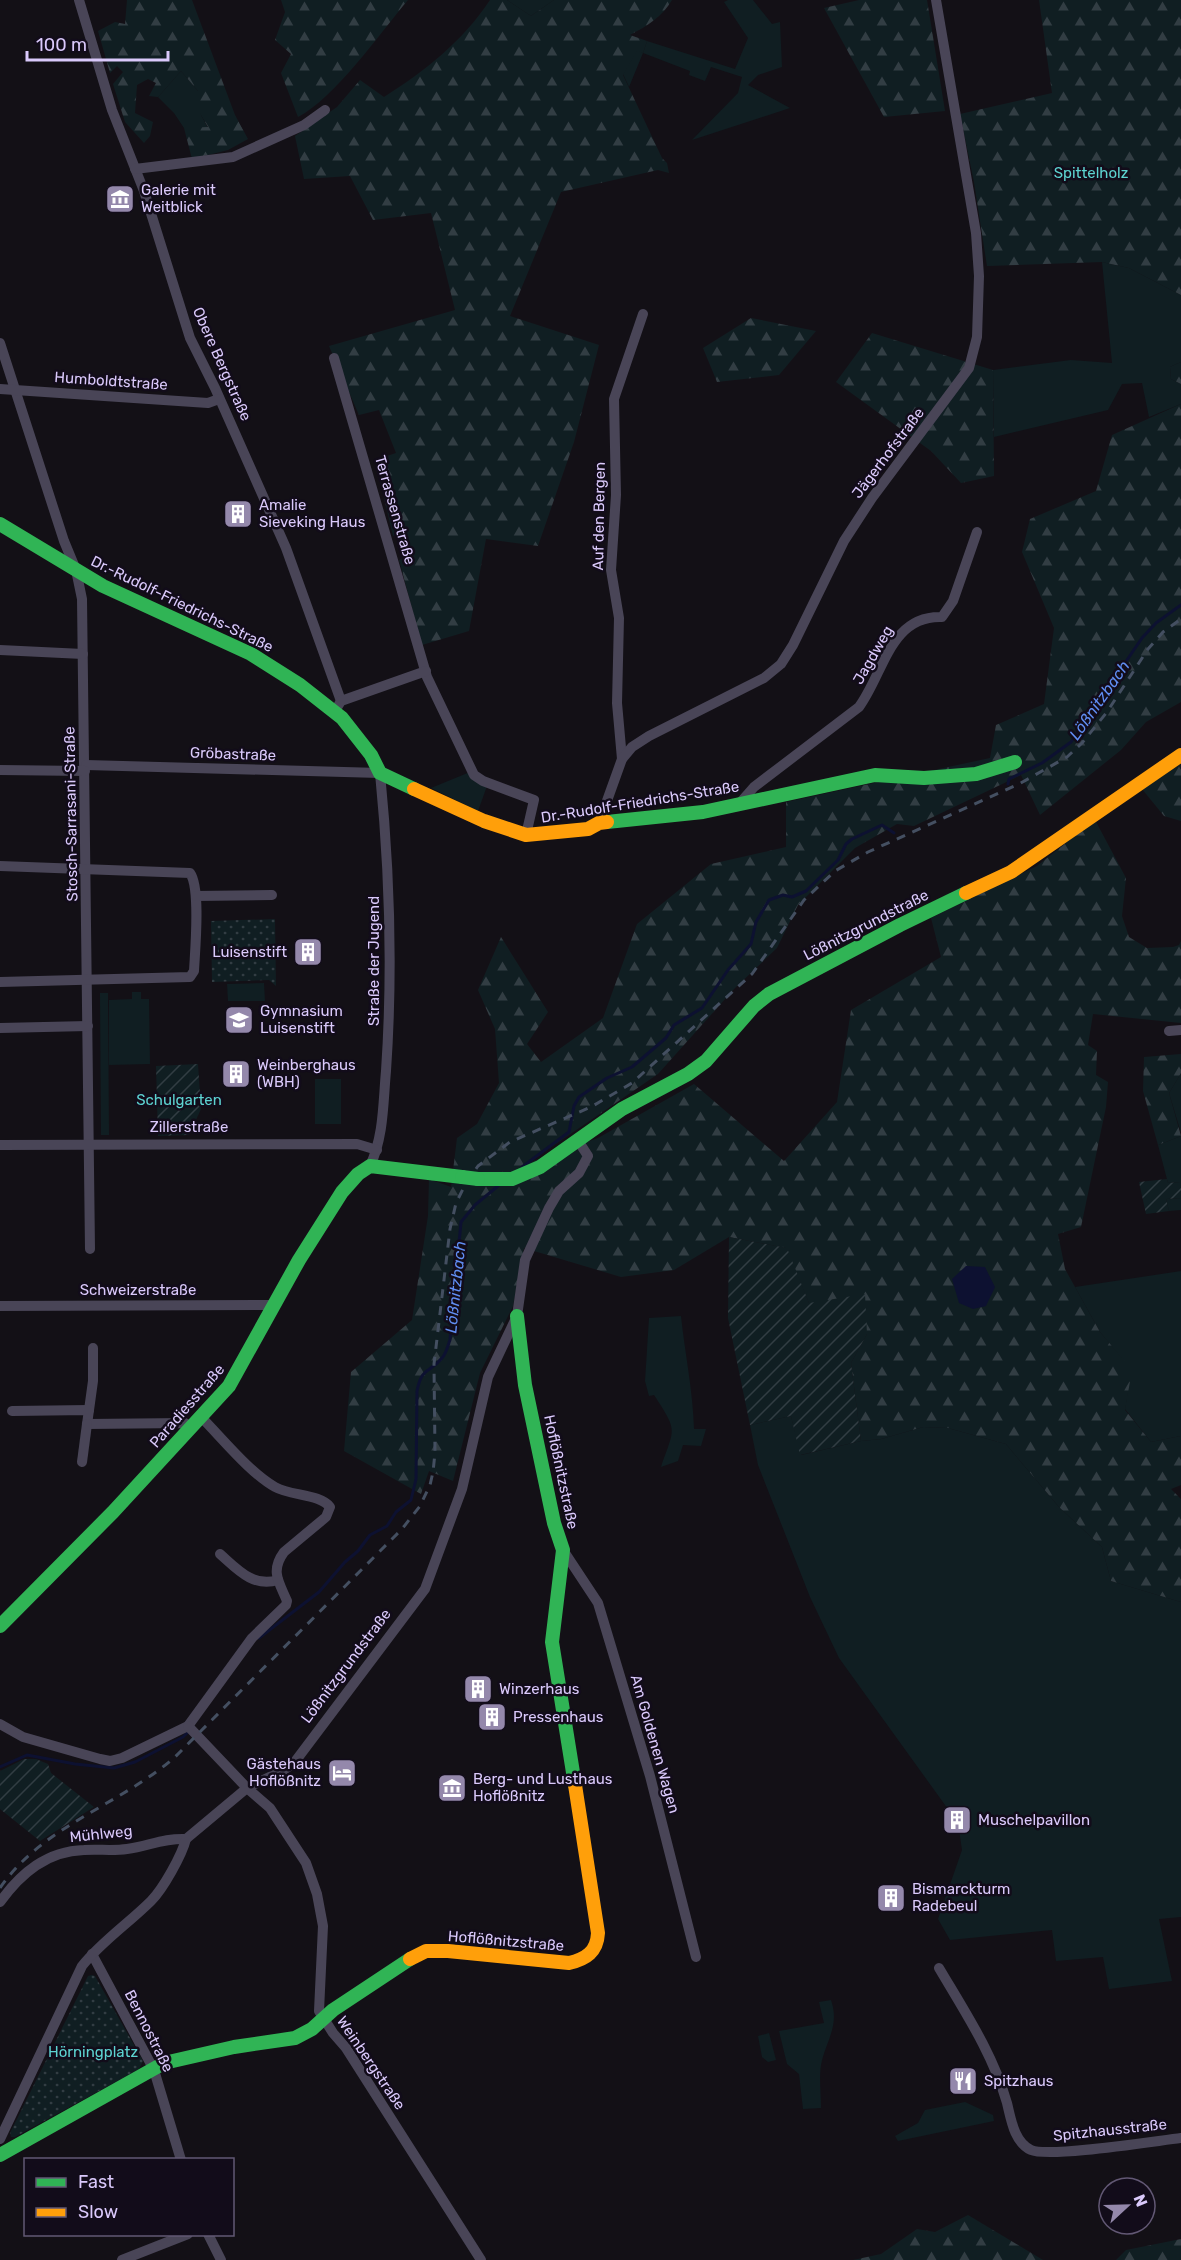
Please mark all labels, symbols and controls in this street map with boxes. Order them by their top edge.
scale bar [27,24,168,62]
text: 100 m [36,34,87,56]
park label: Spittelholz [1054,164,1129,182]
place label: Galerie mit Weitblick [141,181,216,216]
museum icon: Galerie mit Weitblick [104,183,136,215]
street label: Obere Bergstraße [189,304,255,424]
street label: Humboldtstraße [54,368,168,394]
street label: Jägerhofstraße [848,404,928,502]
street label: Terrassenstraße [371,453,419,567]
street label: Auf den Bergen [589,462,609,570]
place label: Amalie Sieveking Haus [259,496,366,531]
building icon: Amalie Sieveking Haus [222,498,254,530]
street label: Dr.-Rudolf-Friedrichs-Straße [88,552,276,656]
street label: Jagdweg [849,622,897,688]
water label: Lößnitzbach [1065,657,1134,744]
street label: Stosch-Sarrasani-Straße [60,726,82,902]
street label: Gröbastraße [190,744,276,764]
street label: Dr.-Rudolf-Friedrichs-Straße [540,777,740,827]
street label: Lößnitzgrundstraße [800,886,932,964]
street label: Straße der Jugend [365,896,383,1026]
building icon: Luisenstift [292,936,324,968]
place label: Luisenstift [212,943,287,961]
place label: Gymnasium Luisenstift [260,1002,343,1037]
school or university icon: Gymnasium Luisenstift [223,1004,255,1036]
place label: Weinberghaus (WBH) [257,1056,356,1091]
building icon: Weinberghaus (WBH) [220,1058,252,1090]
park label: Schulgarten [136,1091,222,1109]
street label: Zillerstraße [150,1118,228,1136]
water label: Lößnitzbach [441,1240,470,1334]
street label: Schweizerstraße [80,1281,196,1299]
street label: Paradiesstraße [146,1361,228,1451]
street label: Hoflößnitzstraße [540,1413,582,1531]
street label: Lößnitzgrundstraße [297,1605,395,1727]
building icon: Winzerhaus [462,1673,494,1705]
street label: Am Goldenen Wagen [627,1673,683,1815]
place label: Winzerhaus [499,1680,580,1698]
building icon: Pressenhaus [476,1701,508,1733]
place label: Pressenhaus [513,1708,604,1726]
place label: Gästehaus Hoflößnitz [247,1755,321,1790]
hotel icon: Gästehaus Hoflößnitz [326,1757,358,1789]
place label: Berg- und Lusthaus Hoflößnitz [473,1770,613,1805]
museum icon: Berg- und Lusthaus Hoflößnitz [436,1772,468,1804]
building icon: Muschelpavillon [941,1804,973,1836]
place label: Muschelpavillon [978,1811,1090,1829]
street label: Mühlweg [69,1822,133,1846]
place label: Bismarckturm Radebeul [912,1880,1010,1915]
building icon: Bismarckturm Radebeul [875,1882,907,1914]
street label: Hoflößnitzstraße [447,1927,565,1955]
street label: Bennostraße [121,1987,177,2075]
street label: Weinbergstraße [333,2013,409,2113]
park label: Hörningplatz [48,2043,138,2061]
restaurant icon: Spitzhaus [947,2065,979,2097]
place label: Spitzhaus [984,2072,1054,2090]
street label: Spitzhausstraße [1052,2115,1168,2145]
legend [24,2158,234,2236]
text: Fast [78,2171,114,2193]
north arrow [1097,2176,1157,2236]
text: N [1129,2192,1151,2209]
text: Slow [78,2201,118,2223]

